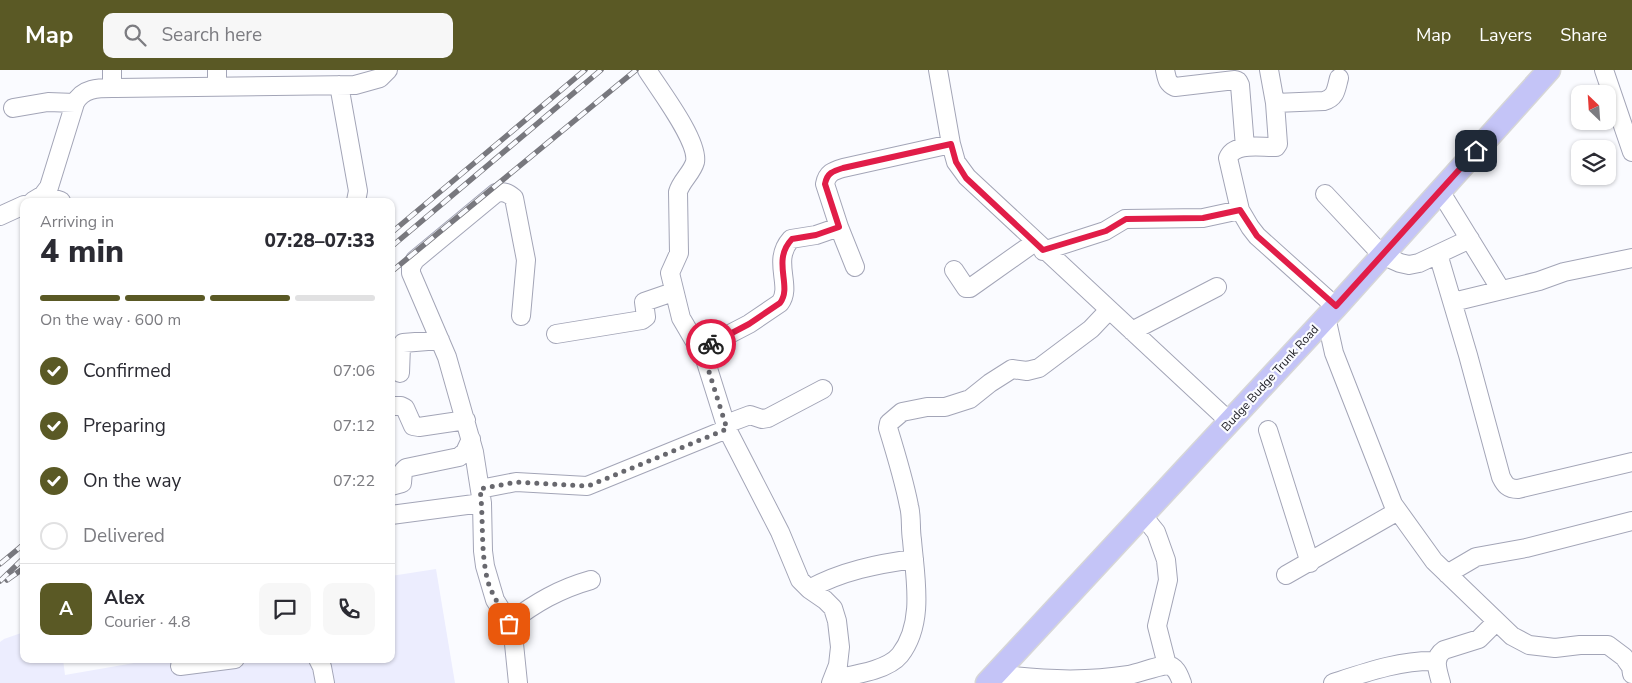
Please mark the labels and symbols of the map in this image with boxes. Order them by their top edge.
north arrow [1571,85,1616,130]
pin [1455,130,1497,172]
courier [686,319,736,369]
street label: Budge Budge Trunk Road [1218,321,1322,435]
pin [488,603,530,645]

